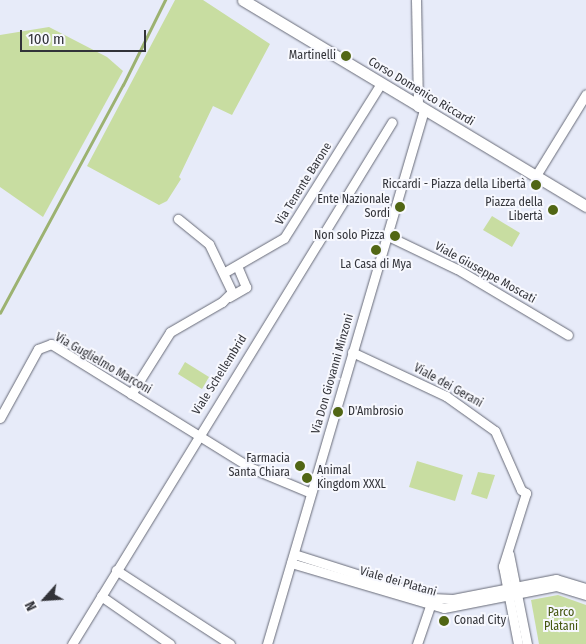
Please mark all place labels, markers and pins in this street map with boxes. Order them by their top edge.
place label: Martinelli [289,49,336,63]
marker: Martinelli [340,50,352,62]
place label: Riccardi - Piazza della Libertà [382,178,526,192]
marker: Riccardi - Piazza della Libertà [530,179,542,191]
place label: Ente Nazionale Sordi [317,193,390,221]
place label: Piazza della Libertà [485,196,543,224]
marker: Ente Nazionale Sordi [394,201,406,213]
marker: Piazza della Libertà [547,204,559,216]
place label: Non solo Pizza [314,229,385,243]
marker: Non solo Pizza [389,230,401,242]
marker: La Casa di Mya [370,244,382,256]
place label: La Casa di Mya [340,258,412,272]
place label: D'Ambrosio [348,405,404,419]
marker: D'Ambrosio [332,406,344,418]
place label: Farmacia Santa Chiara [228,452,290,480]
marker: Farmacia Santa Chiara [294,460,306,472]
place label: Animal Kingdom XXXL [317,464,386,492]
marker: Animal Kingdom XXXL [301,472,313,484]
place label: Conad City [454,614,506,628]
marker: Conad City [438,615,450,627]

